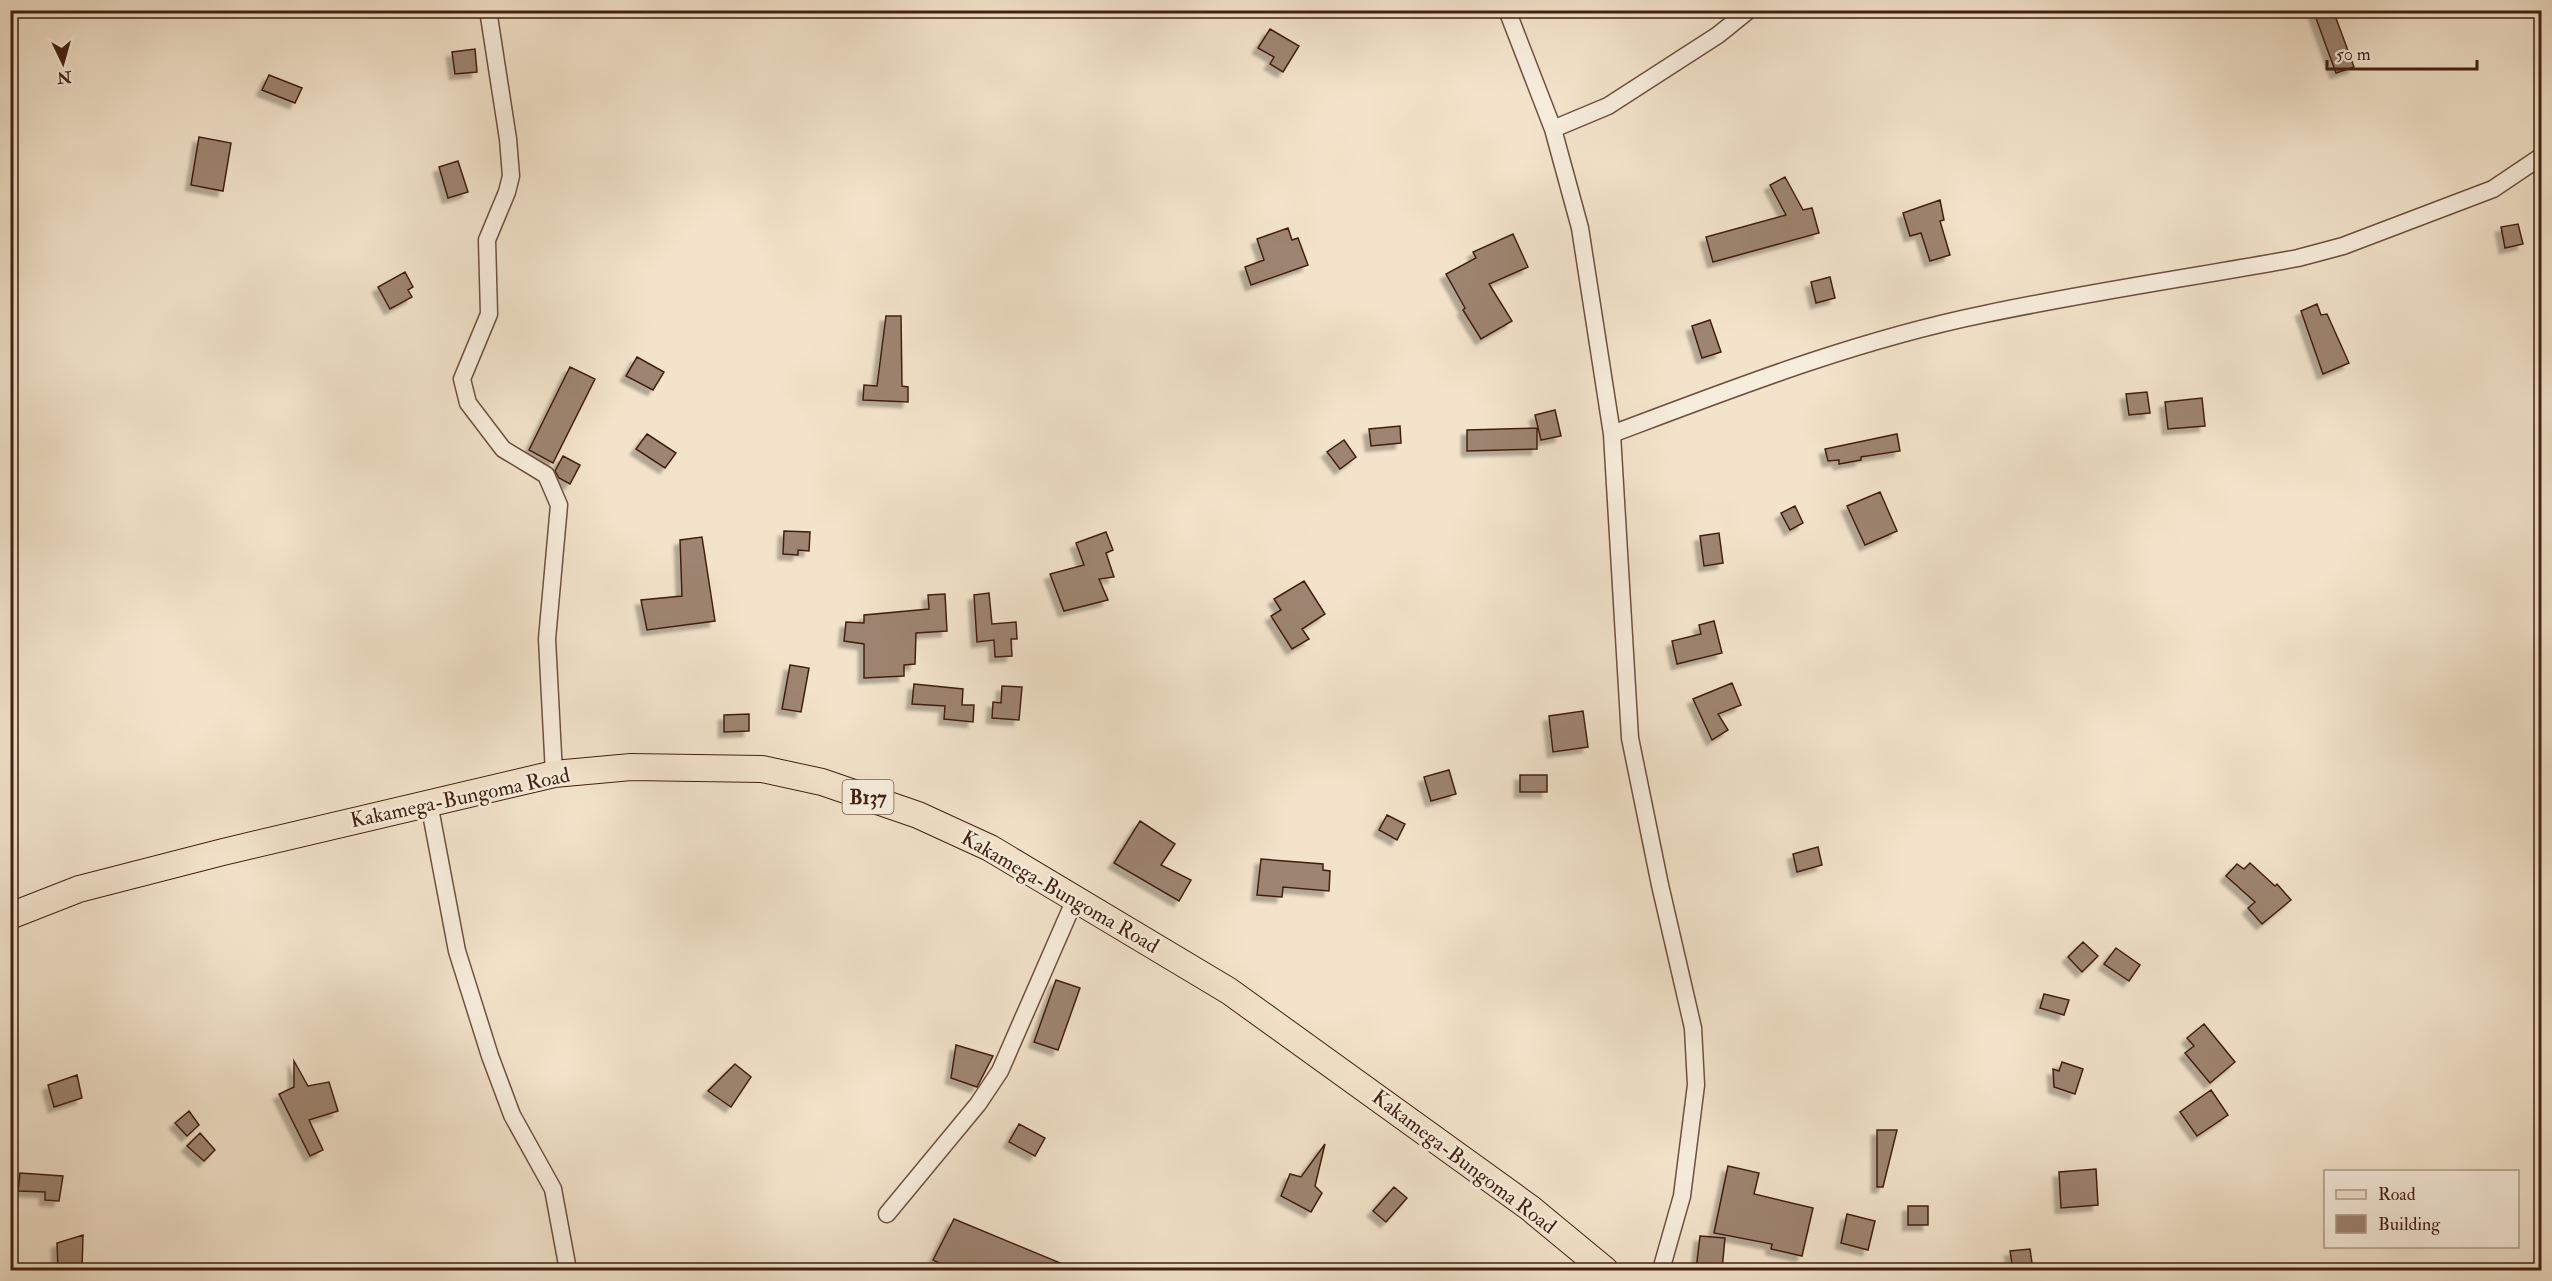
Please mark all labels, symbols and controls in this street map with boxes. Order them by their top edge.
north arrow [33,33,93,93]
scale bar [2327,33,2477,71]
text: 50 m [2336,43,2371,66]
text: N [56,66,73,88]
street label: Kakamega-Bungoma Road [348,761,573,834]
road number: B137 [842,780,894,814]
street label: Kakamega-Bungoma Road [956,824,1164,960]
street label: Kakamega-Bungoma Road [1367,1084,1562,1241]
legend [2324,1170,2519,1248]
text: Road [2378,1183,2416,1206]
text: Building [2378,1213,2441,1236]

